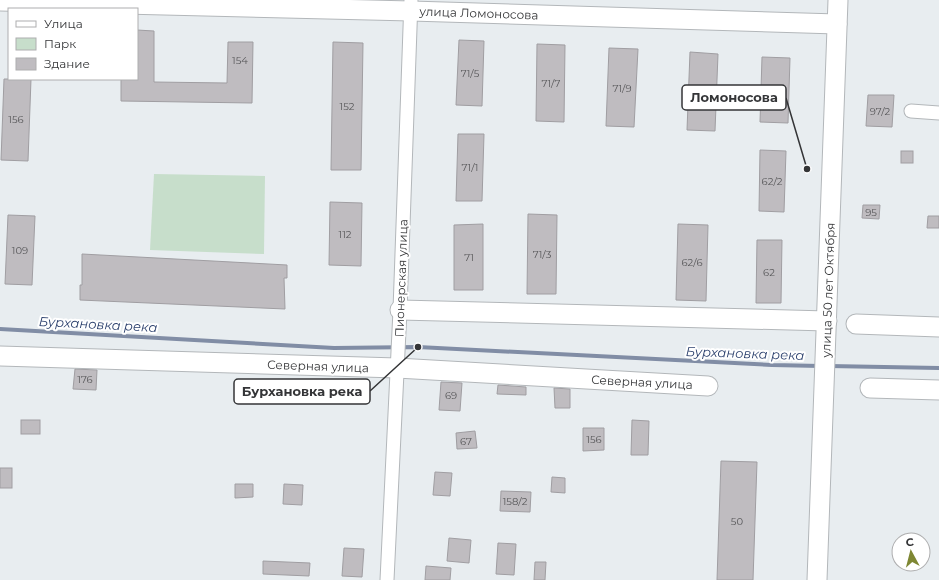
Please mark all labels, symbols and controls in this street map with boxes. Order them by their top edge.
street label: улица Ломоносова [418,3,539,23]
legend [8,8,138,80]
text: Улица [44,16,83,31]
text: Парк [44,36,76,51]
house number: 154 [232,54,248,67]
text: Здание [44,56,90,71]
house number: 71/5 [461,67,480,80]
house number: 71/7 [542,77,561,90]
house number: 71/9 [612,82,632,95]
callout: Ломоносова [682,85,786,110]
text: Ломоносова [690,89,778,105]
house number: 152 [340,100,355,113]
house number: 97/2 [870,105,891,118]
house number: 156 [8,113,24,126]
house number: 71/1 [462,161,478,174]
house number: 62/2 [762,175,783,188]
house number: 95 [865,206,877,219]
street label: Пионерская улица [391,219,411,337]
street label: улица 50 лет Октября [818,222,838,359]
house number: 112 [339,228,352,241]
house number: 109 [12,244,28,257]
house number: 71/3 [533,248,552,261]
house number: 71 [464,251,474,264]
house number: 62/6 [681,256,703,269]
house number: 62 [763,266,775,279]
water label: Бурхановка река [38,313,158,335]
water label: Бурхановка река [685,343,805,363]
street label: Северная улица [267,357,369,375]
street label: Северная улица [591,372,693,392]
house number: 176 [77,373,93,386]
callout: Бурхановка река [234,379,370,404]
text: Бурхановка река [242,383,362,399]
house number: 69 [445,389,457,402]
house number: 156 [586,433,602,446]
house number: 67 [460,435,472,448]
house number: 158/2 [503,495,528,508]
house number: 50 [731,515,744,528]
north arrow [891,532,931,572]
text: С [905,535,915,550]

